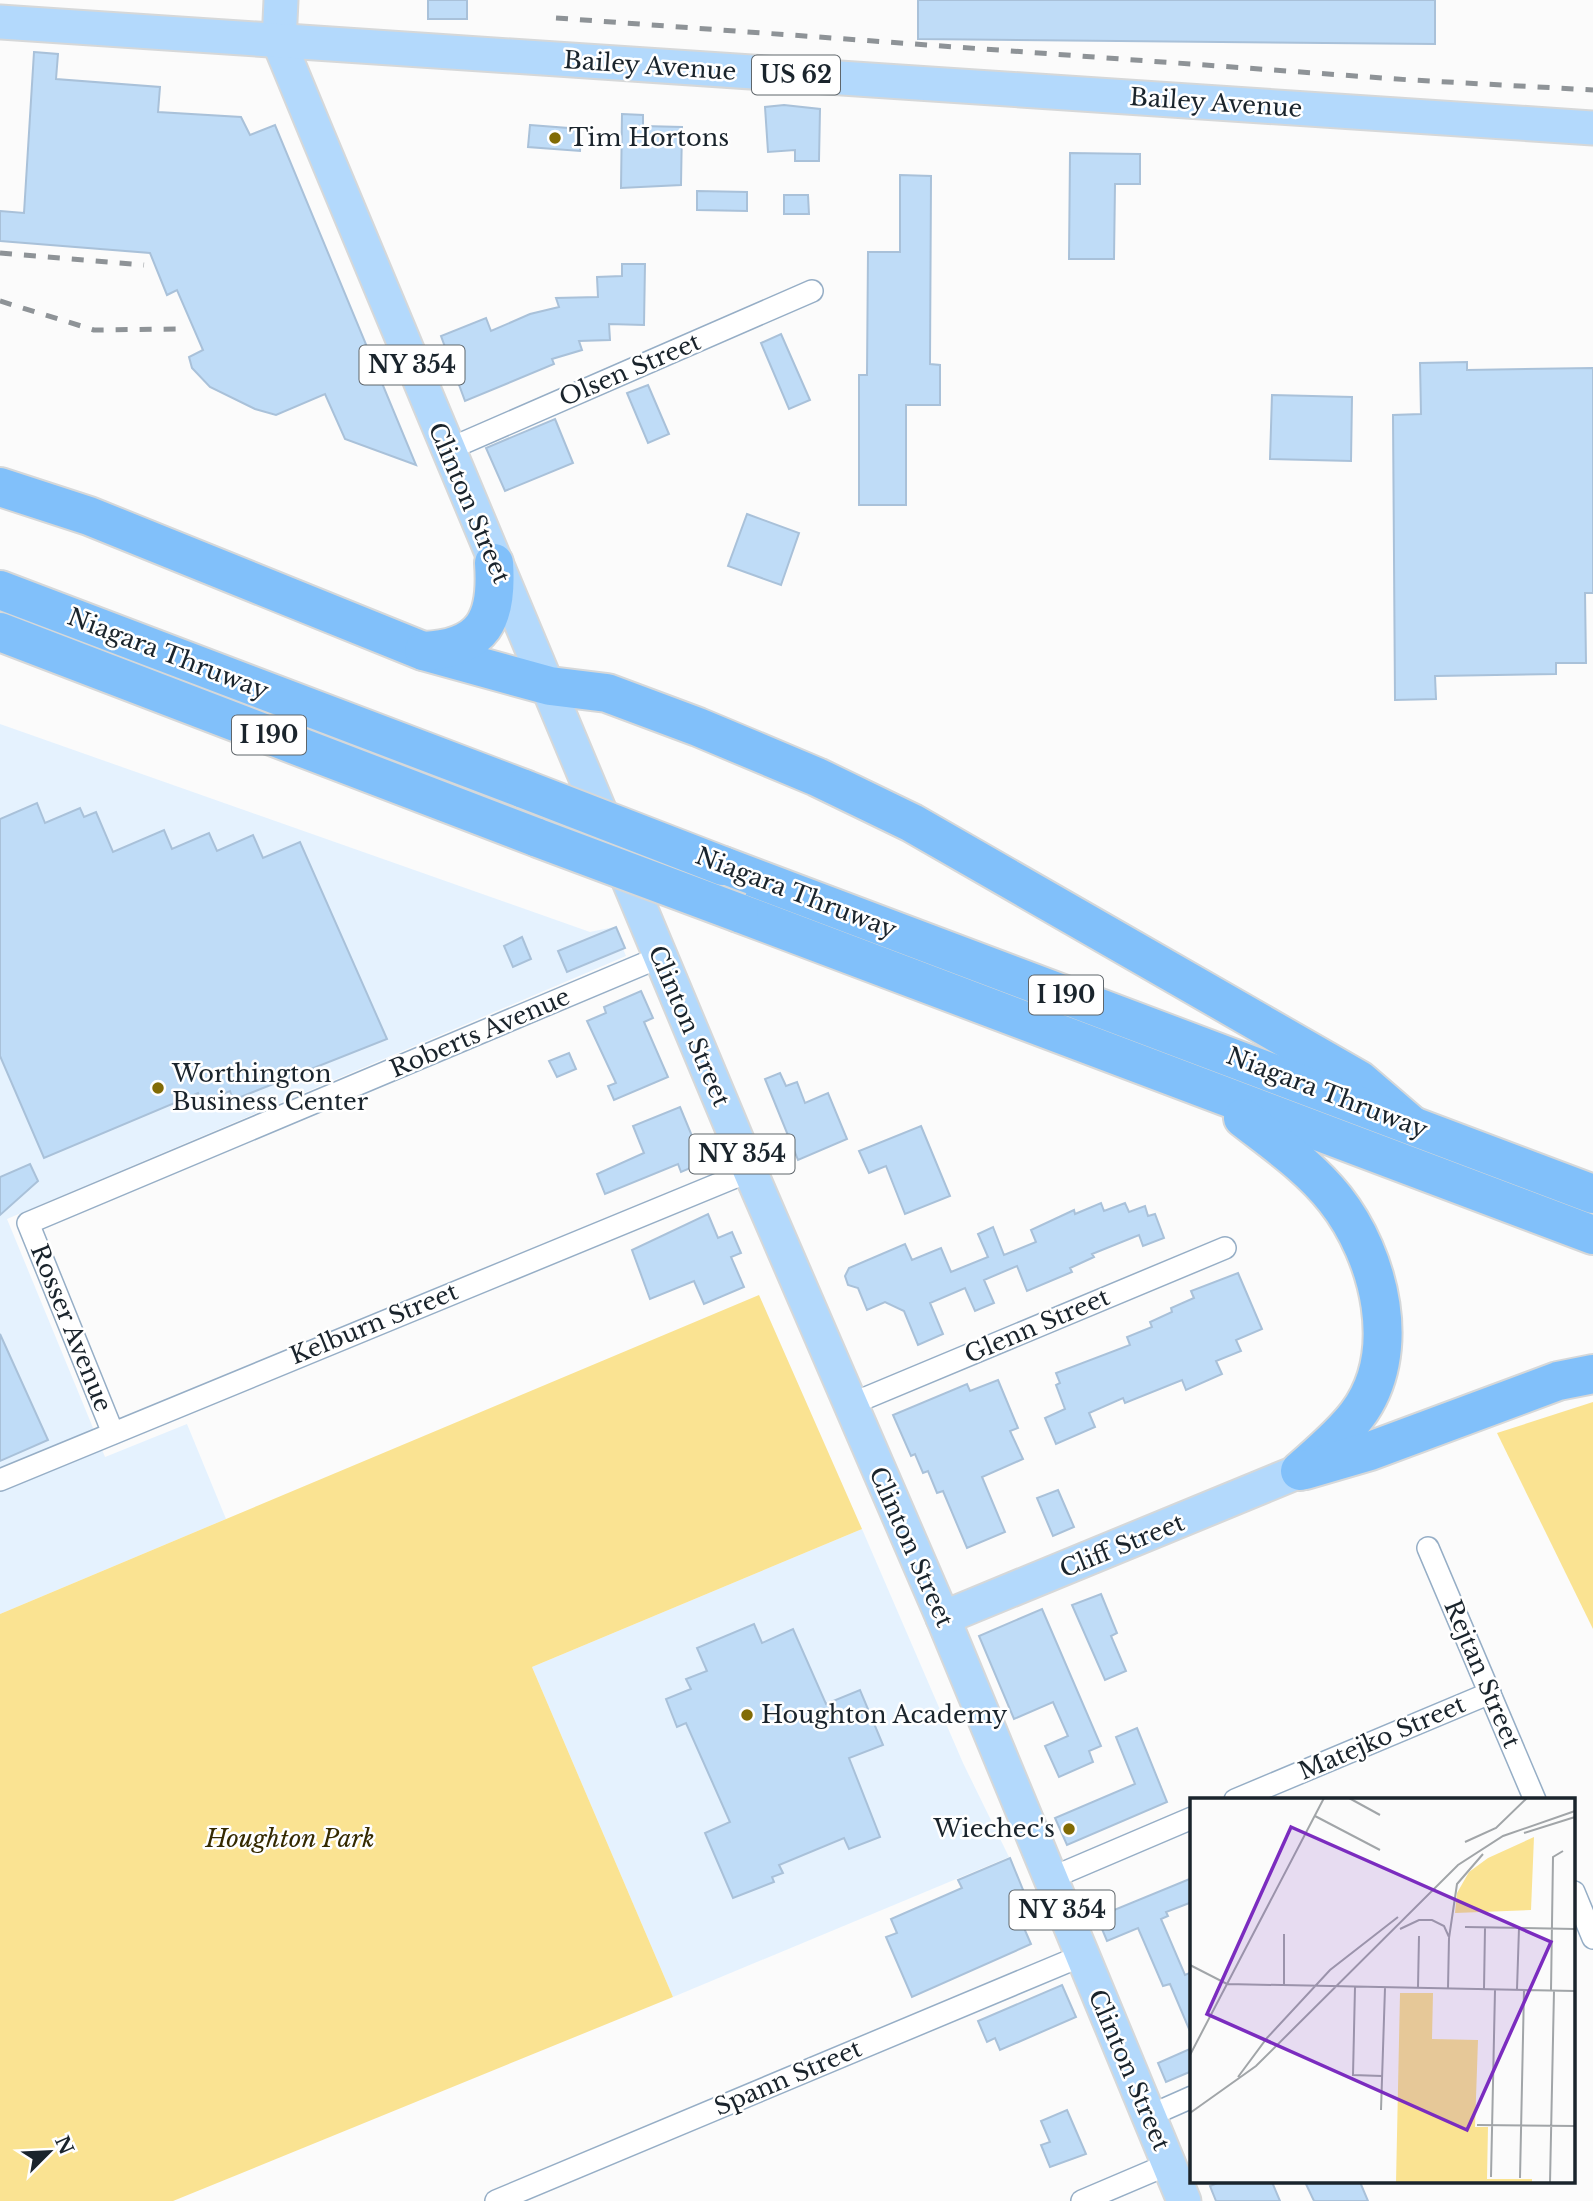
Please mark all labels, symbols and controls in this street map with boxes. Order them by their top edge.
street label: Bailey Avenue [563,45,737,86]
road number: US 62 [752,55,840,94]
street label: Bailey Avenue [1129,82,1303,123]
place label: Tim Hortons [569,123,729,152]
marker: Tim Hortons [547,130,563,146]
street label: Olsen Street [555,327,705,412]
road number: NY 354 [360,346,464,384]
street label: Clinton Street [422,418,516,588]
street label: Niagara Thruway [64,602,273,705]
road number: I 190 [232,716,306,754]
street label: Niagara Thruway [692,841,901,944]
street label: Clinton Street [642,941,736,1111]
road number: I 190 [1029,976,1103,1014]
street label: Roberts Avenue [386,982,574,1084]
street label: Niagara Thruway [1223,1041,1432,1144]
place label: Worthington Business Center [171,1059,369,1116]
marker: Worthington Business Center [150,1080,166,1096]
road number: NY 354 [690,1134,794,1174]
street label: Rosser Avenue [25,1240,118,1416]
street label: Kelburn Street [286,1277,462,1370]
street label: Glenn Street [960,1282,1114,1369]
street label: Clinton Street [863,1462,960,1631]
street label: Cliff Street [1055,1507,1188,1584]
street label: Rejtan Street [1438,1596,1527,1752]
street label: Matejko Street [1294,1689,1470,1786]
place label: Houghton Academy [761,1700,1008,1729]
marker: Houghton Academy [739,1707,755,1723]
inset map [1190,1798,1576,2184]
place label: Wiechec's [933,1814,1055,1843]
marker: Wiechec's [1061,1821,1077,1837]
park label: Houghton Park [204,1824,375,1853]
road number: NY 354 [1010,1890,1114,1929]
street label: Clinton Street [1082,1985,1176,2155]
street label: Spann Street [710,2033,866,2122]
north arrow [14,2117,84,2187]
text: N [50,2132,78,2158]

